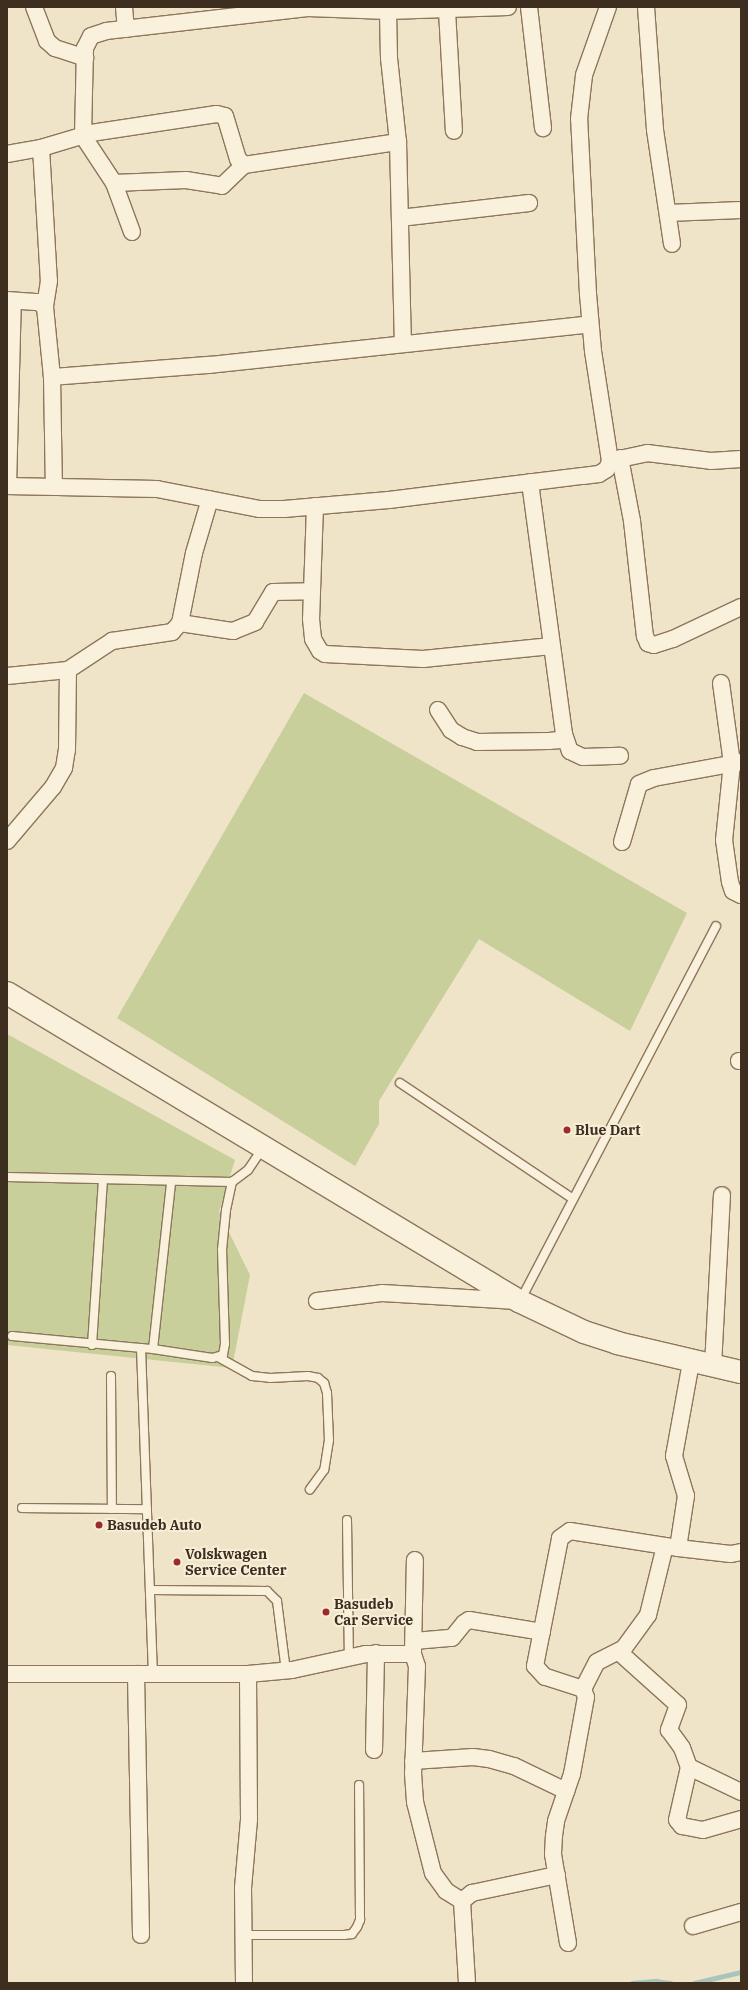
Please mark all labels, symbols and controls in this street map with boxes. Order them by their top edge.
place label: Blue Dart [575,1122,641,1138]
marker: Blue Dart [562,1125,572,1135]
place label: Basudeb Auto [107,1517,202,1533]
marker: Basudeb Auto [94,1520,104,1530]
place label: Volskwagen Service Center [185,1546,287,1578]
marker: Volskwagen Service Center [172,1557,182,1567]
place label: Basudeb Car Service [334,1596,413,1628]
marker: Basudeb Car Service [321,1607,331,1617]

